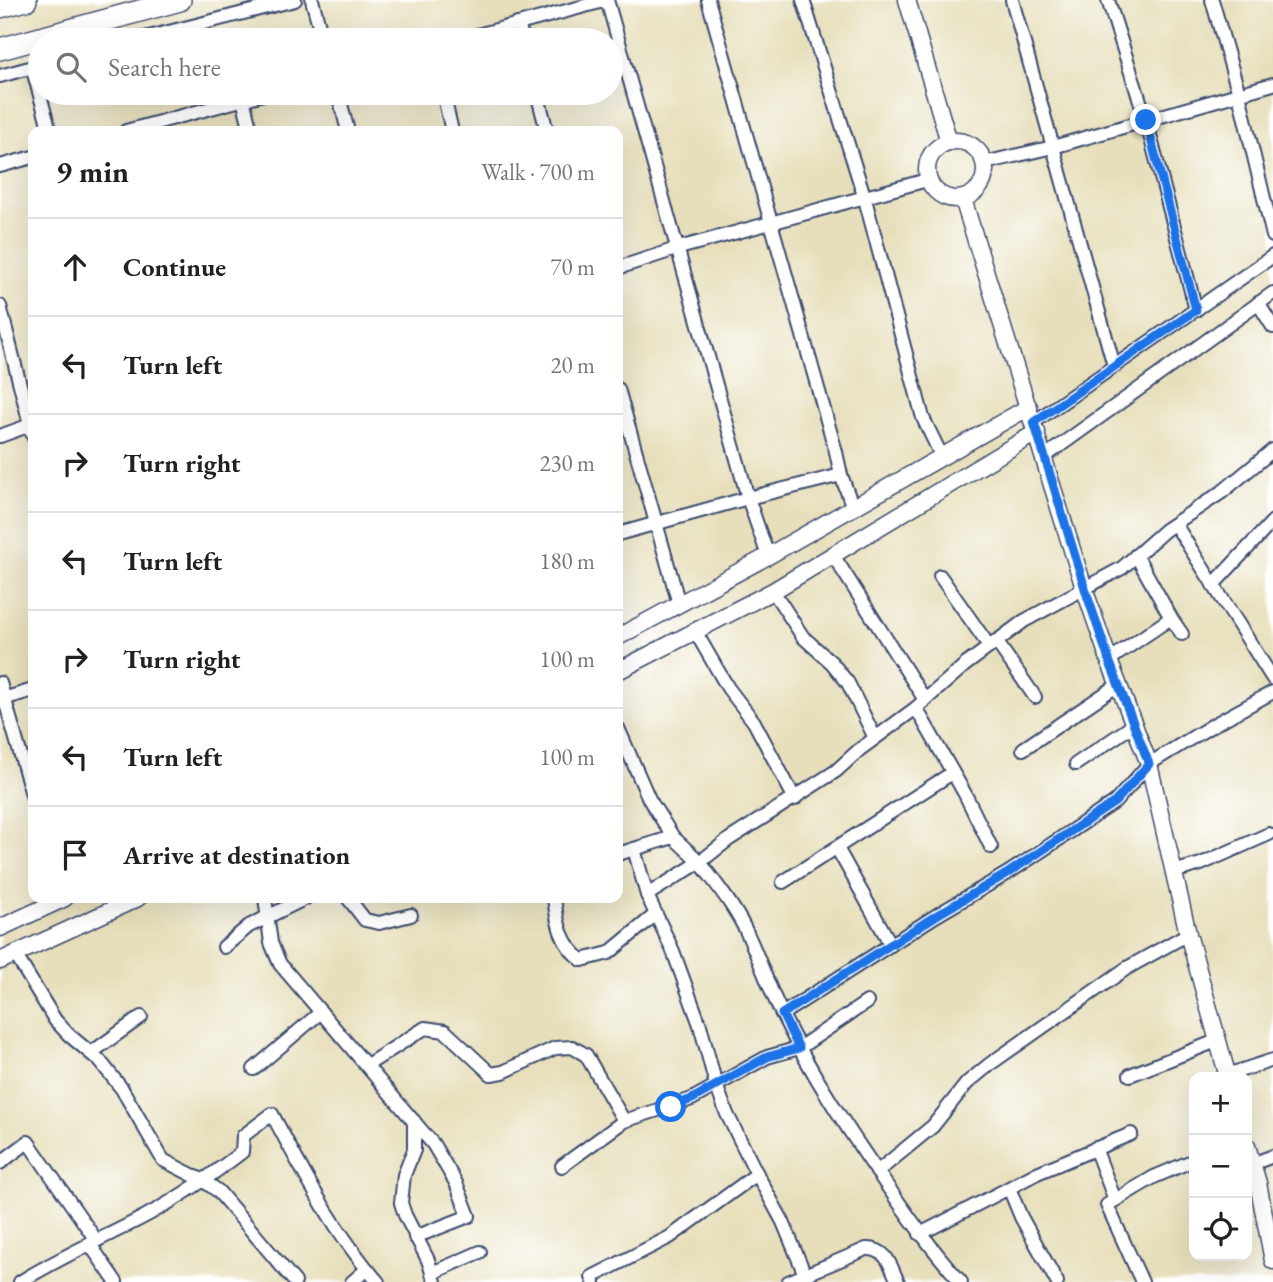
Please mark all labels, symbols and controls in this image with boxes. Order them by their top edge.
search box [28,28,623,105]
icon: search [52,48,90,86]
text: Search here [108,50,221,84]
route end [1130,104,1161,135]
text: 9 min [56,152,129,191]
text: Walk · 700 m [481,157,595,187]
icon: ahead [56,248,94,286]
text: Continue [123,250,226,284]
text: 70 m [550,252,595,282]
icon: left [56,346,94,384]
text: Turn left [123,348,222,382]
text: 20 m [550,350,595,380]
icon: right [56,444,94,482]
text: Turn right [123,446,241,480]
text: 230 m [539,448,595,478]
icon: left [56,542,94,580]
text: Turn left [123,544,222,578]
text: 180 m [539,546,595,576]
icon: right [56,640,94,678]
text: Turn right [123,642,241,676]
text: 100 m [539,644,595,674]
icon: left [56,738,94,776]
text: Turn left [123,740,222,774]
text: 100 m [539,742,595,772]
icon: arrive [56,836,94,874]
text: Arrive at destination [123,838,350,872]
map controls [1189,1072,1252,1261]
button: + [1189,1072,1252,1135]
route start [655,1091,686,1122]
button: − [1189,1135,1252,1198]
button: locate [1189,1198,1252,1261]

